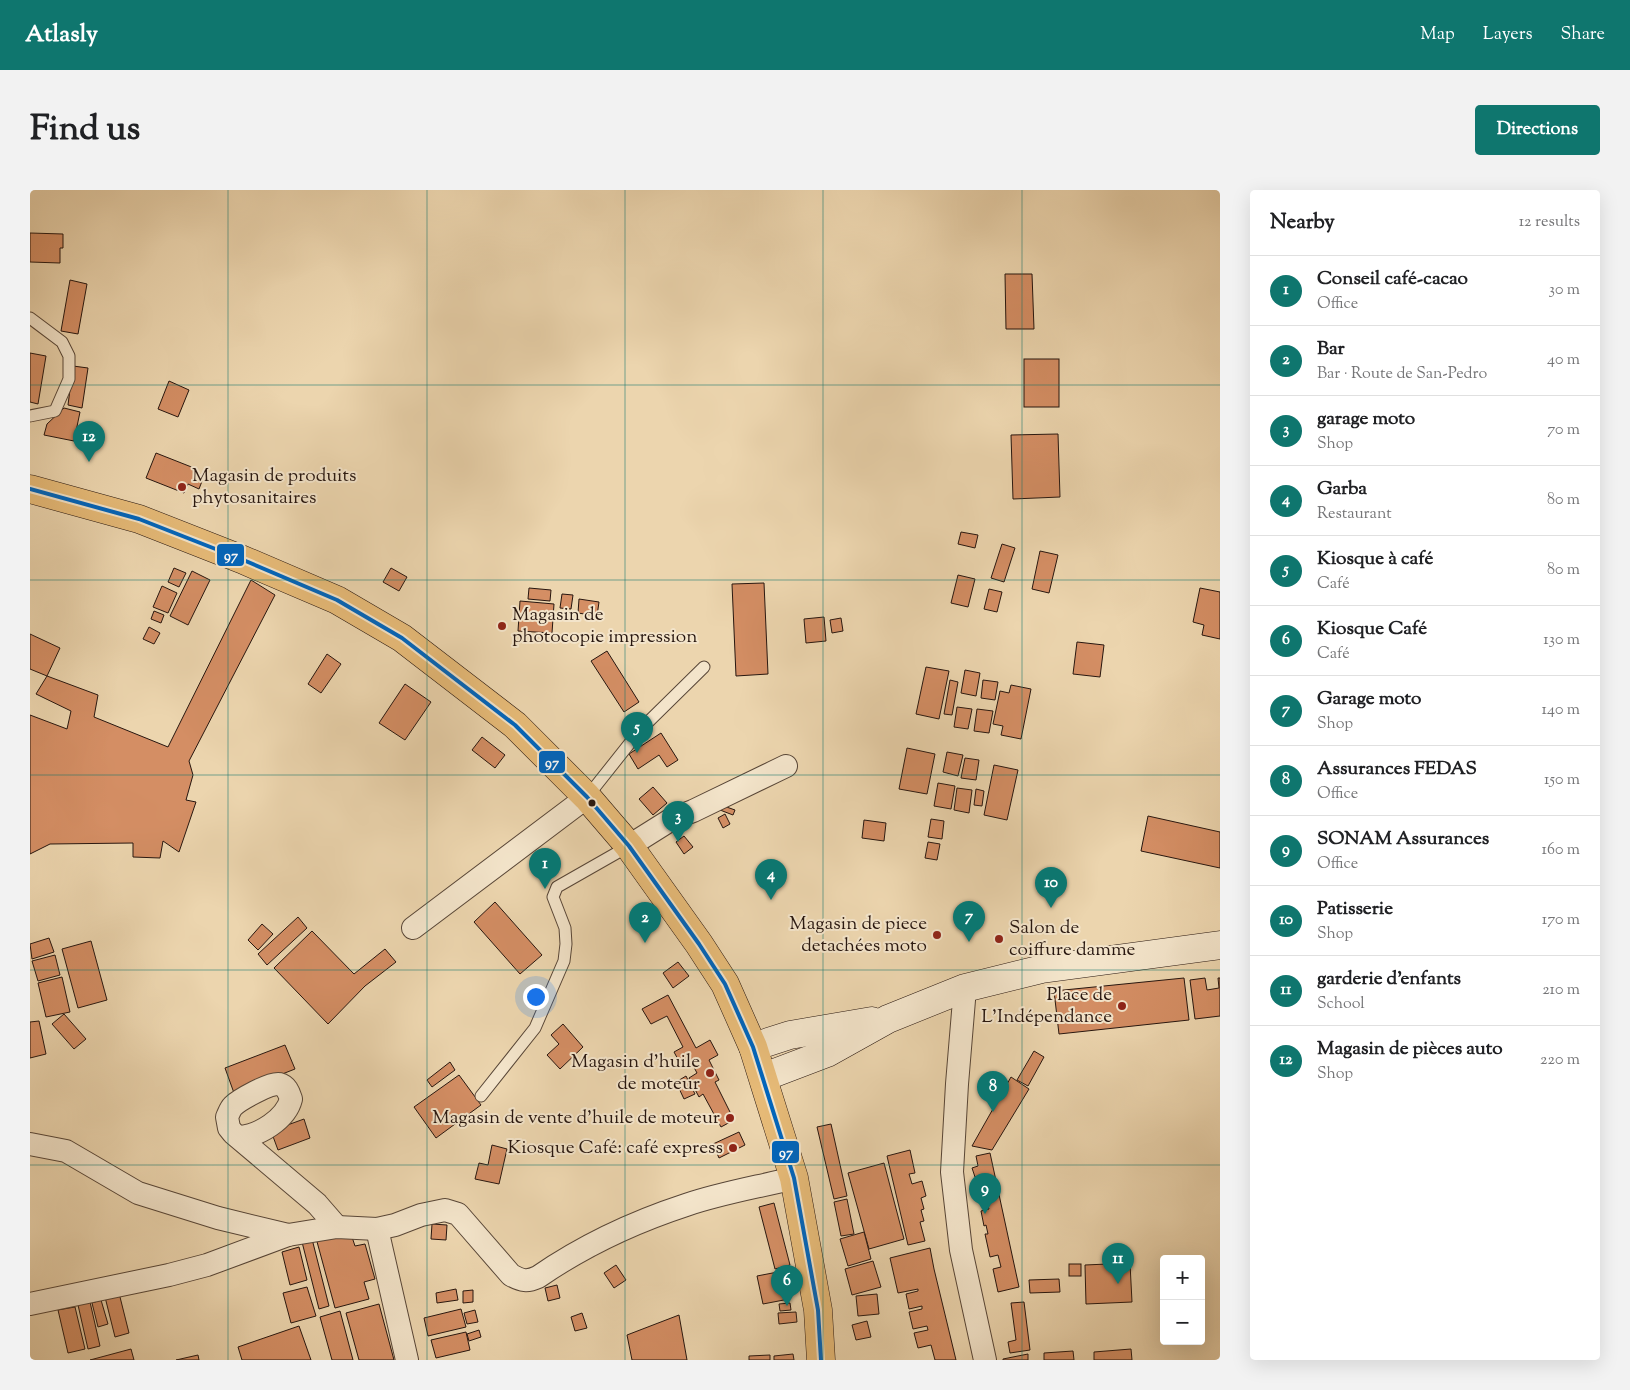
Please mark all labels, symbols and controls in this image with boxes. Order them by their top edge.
text: Atlasly [25,18,98,52]
text: Map [1420,22,1455,48]
text: Layers [1483,22,1533,48]
text: Share [1561,22,1605,48]
text: Find us [30,105,140,156]
button: Directions [1475,105,1600,155]
text: Nearby [1270,208,1335,238]
text: 12 results [1519,211,1580,234]
text: Conseil café-cacao [1317,266,1468,293]
text: 1 [1283,279,1289,302]
text: 30 m [1549,279,1580,302]
text: Office [1317,293,1358,316]
text: Bar [1317,336,1345,363]
text: 2 [1282,349,1290,372]
text: 40 m [1547,349,1580,372]
text: Bar · Route de San-Pedro [1317,363,1487,386]
text: garage moto [1317,406,1415,433]
text: 3 [1283,419,1289,442]
text: 70 m [1547,419,1580,442]
pin: 12 [73,421,105,462]
text: Shop [1317,433,1353,456]
place label: Magasin de produits phytosanitaires [192,463,356,512]
text: Garba [1317,476,1367,503]
marker: Magasin de produits phytosanitaires [176,481,188,493]
text: 4 [1282,489,1290,512]
text: 80 m [1547,489,1580,512]
text: Restaurant [1317,503,1392,526]
line badge: 97 [216,543,245,567]
text: Kiosque à café [1317,546,1433,573]
text: 97 [224,547,239,567]
text: 5 [1283,559,1289,582]
text: 80 m [1547,559,1580,582]
text: Café [1317,573,1350,596]
place label: Magasin de photocopie impression [512,602,697,651]
text: Kiosque Café [1317,616,1427,643]
marker: Magasin de photocopie impression [496,620,508,632]
text: 6 [1282,629,1290,652]
text: 130 m [1543,629,1580,652]
text: Café [1317,643,1350,666]
text: Garage moto [1317,686,1421,713]
text: 7 [1282,699,1290,722]
text: 140 m [1542,699,1580,722]
pin: 5 [621,712,653,753]
text: Shop [1317,713,1353,736]
line badge: 97 [538,750,566,774]
text: 97 [545,754,560,774]
text: Assurances FEDAS [1317,756,1477,783]
text: 8 [1282,769,1290,792]
text: 150 m [1544,769,1580,792]
text: Office [1317,783,1358,806]
unlabelled marker [587,798,597,808]
pin: 3 [662,801,694,842]
text: SONAM Assurances [1317,826,1489,853]
text: 9 [1282,839,1290,862]
text: 160 m [1542,839,1580,862]
pin: 1 [529,848,561,889]
text: Office [1317,853,1358,876]
pin: 4 [755,859,787,900]
pin: 10 [1035,867,1067,908]
text: Patisserie [1317,896,1393,923]
pin: 7 [953,901,985,942]
pin: 2 [629,902,661,943]
text: 10 [1279,909,1293,932]
text: 170 m [1542,909,1580,932]
place label: Magasin de piece detachées moto [789,911,927,960]
place label: Salon de coiffure damme [1009,915,1136,964]
text: Shop [1317,923,1353,946]
marker: Magasin de piece detachées moto [931,929,943,941]
marker: Salon de coiffure damme [993,933,1005,945]
text: garderie d'enfants [1317,966,1461,993]
text: 11 [1281,979,1291,1002]
text: 210 m [1542,979,1580,1002]
place label: Place de L'Indépendance [981,982,1112,1031]
your location [523,984,549,1010]
text: School [1317,993,1365,1016]
marker: Place de L'Indépendance [1116,1000,1128,1012]
text: Magasin de pièces auto [1317,1036,1503,1063]
place label: Magasin d'huile de moteur [571,1049,700,1098]
text: 12 [1280,1049,1292,1072]
text: 220 m [1540,1049,1580,1072]
text: Shop [1317,1063,1353,1086]
marker: Magasin d'huile de moteur [704,1067,716,1079]
pin: 8 [977,1071,1009,1112]
place label: Magasin de vente d'huile de moteur [432,1105,720,1132]
marker: Magasin de vente d'huile de moteur [724,1112,736,1124]
place label: Kiosque Café: café express [507,1135,723,1162]
line badge: 97 [771,1140,800,1164]
marker: Kiosque Café: café express [727,1142,739,1154]
text: 97 [779,1144,794,1164]
pin: 9 [969,1173,1001,1214]
pin: 11 [1102,1243,1134,1284]
map controls [1160,1255,1205,1345]
button: + [1160,1255,1205,1300]
pin: 6 [771,1265,803,1306]
button: − [1160,1300,1205,1345]

